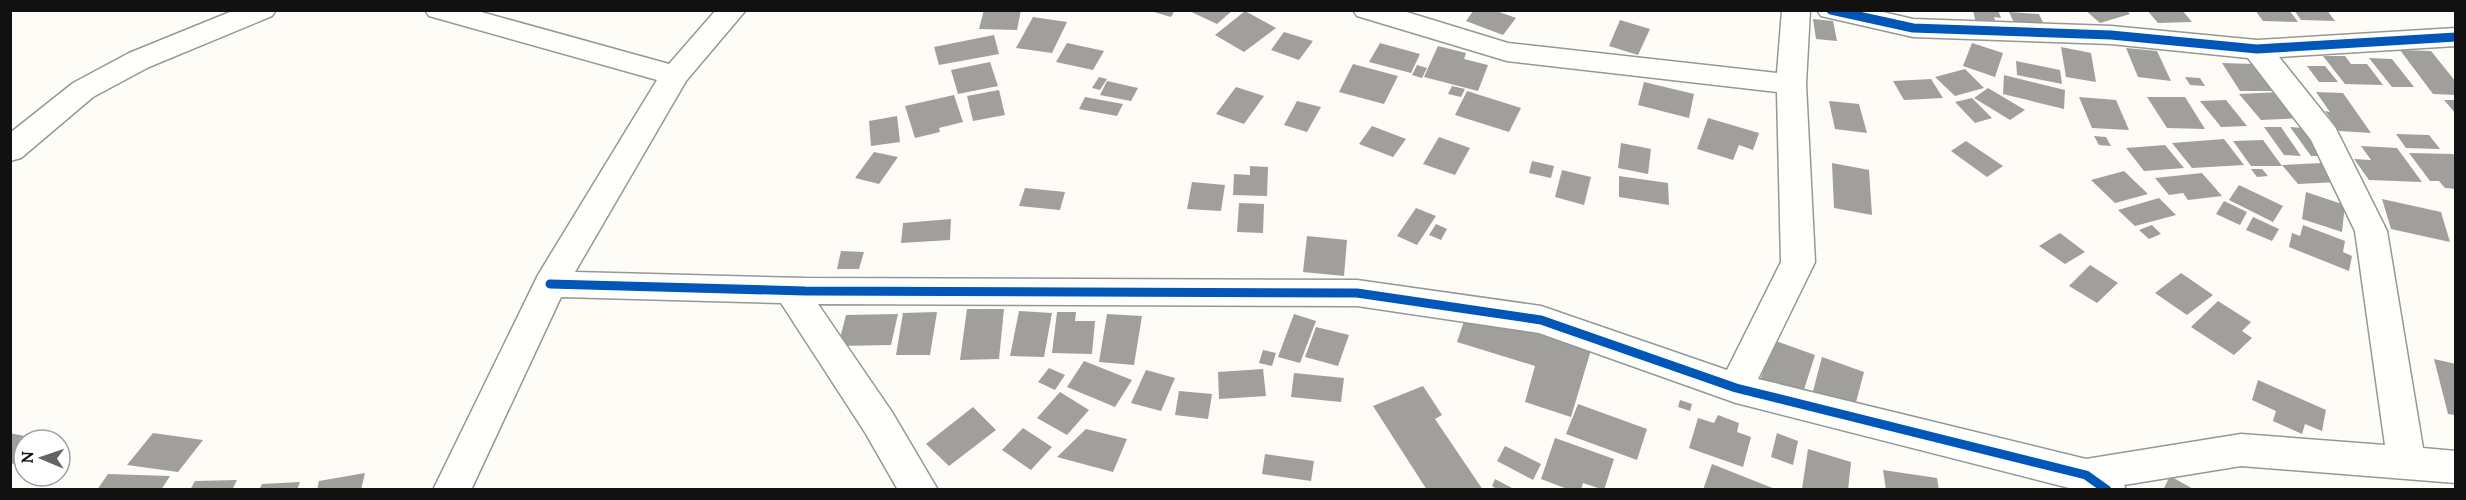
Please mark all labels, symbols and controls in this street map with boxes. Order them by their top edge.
north arrow [12,428,72,488]
text: N [17,451,37,464]

